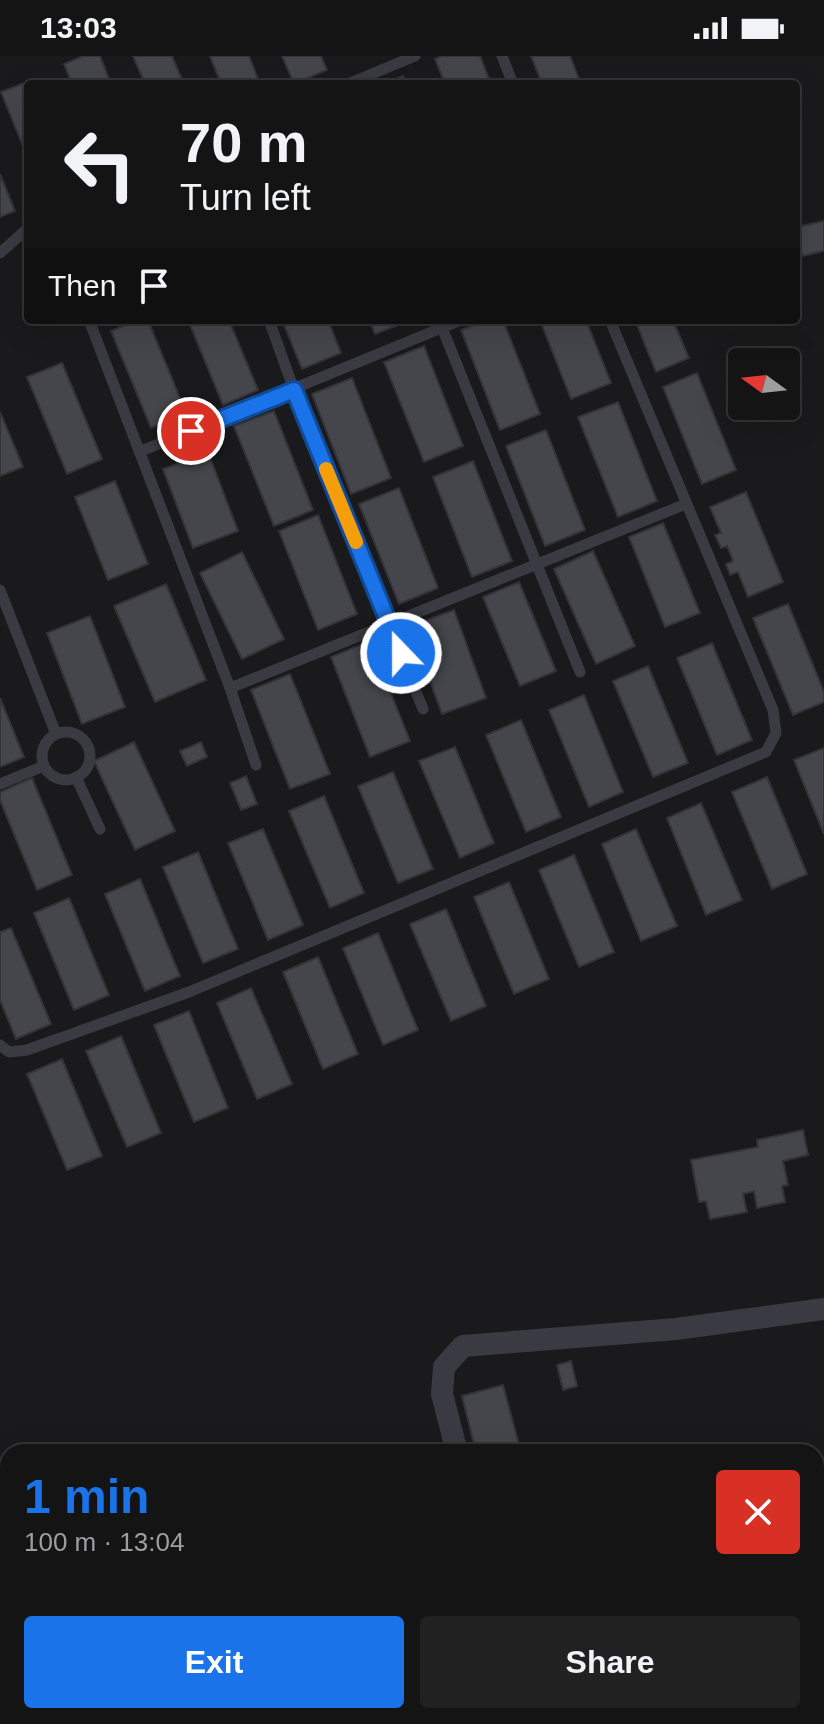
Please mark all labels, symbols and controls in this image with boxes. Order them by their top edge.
text: 13:03 [40,11,117,44]
text: 70 m [180,111,308,174]
icon: left [48,112,152,216]
text: Turn left [180,177,311,218]
icon: arrive [132,264,176,308]
text: Then [48,269,116,302]
north arrow [728,348,800,420]
map controls [728,348,800,420]
pin [157,397,225,465]
icon: arrive [169,409,213,453]
position arrow [359,611,443,695]
text: 1 min [24,1470,149,1523]
button: close [716,1470,800,1554]
text: 100 m · 13:04 [24,1527,184,1557]
button: Exit [24,1616,404,1708]
button: Share [420,1616,800,1708]

